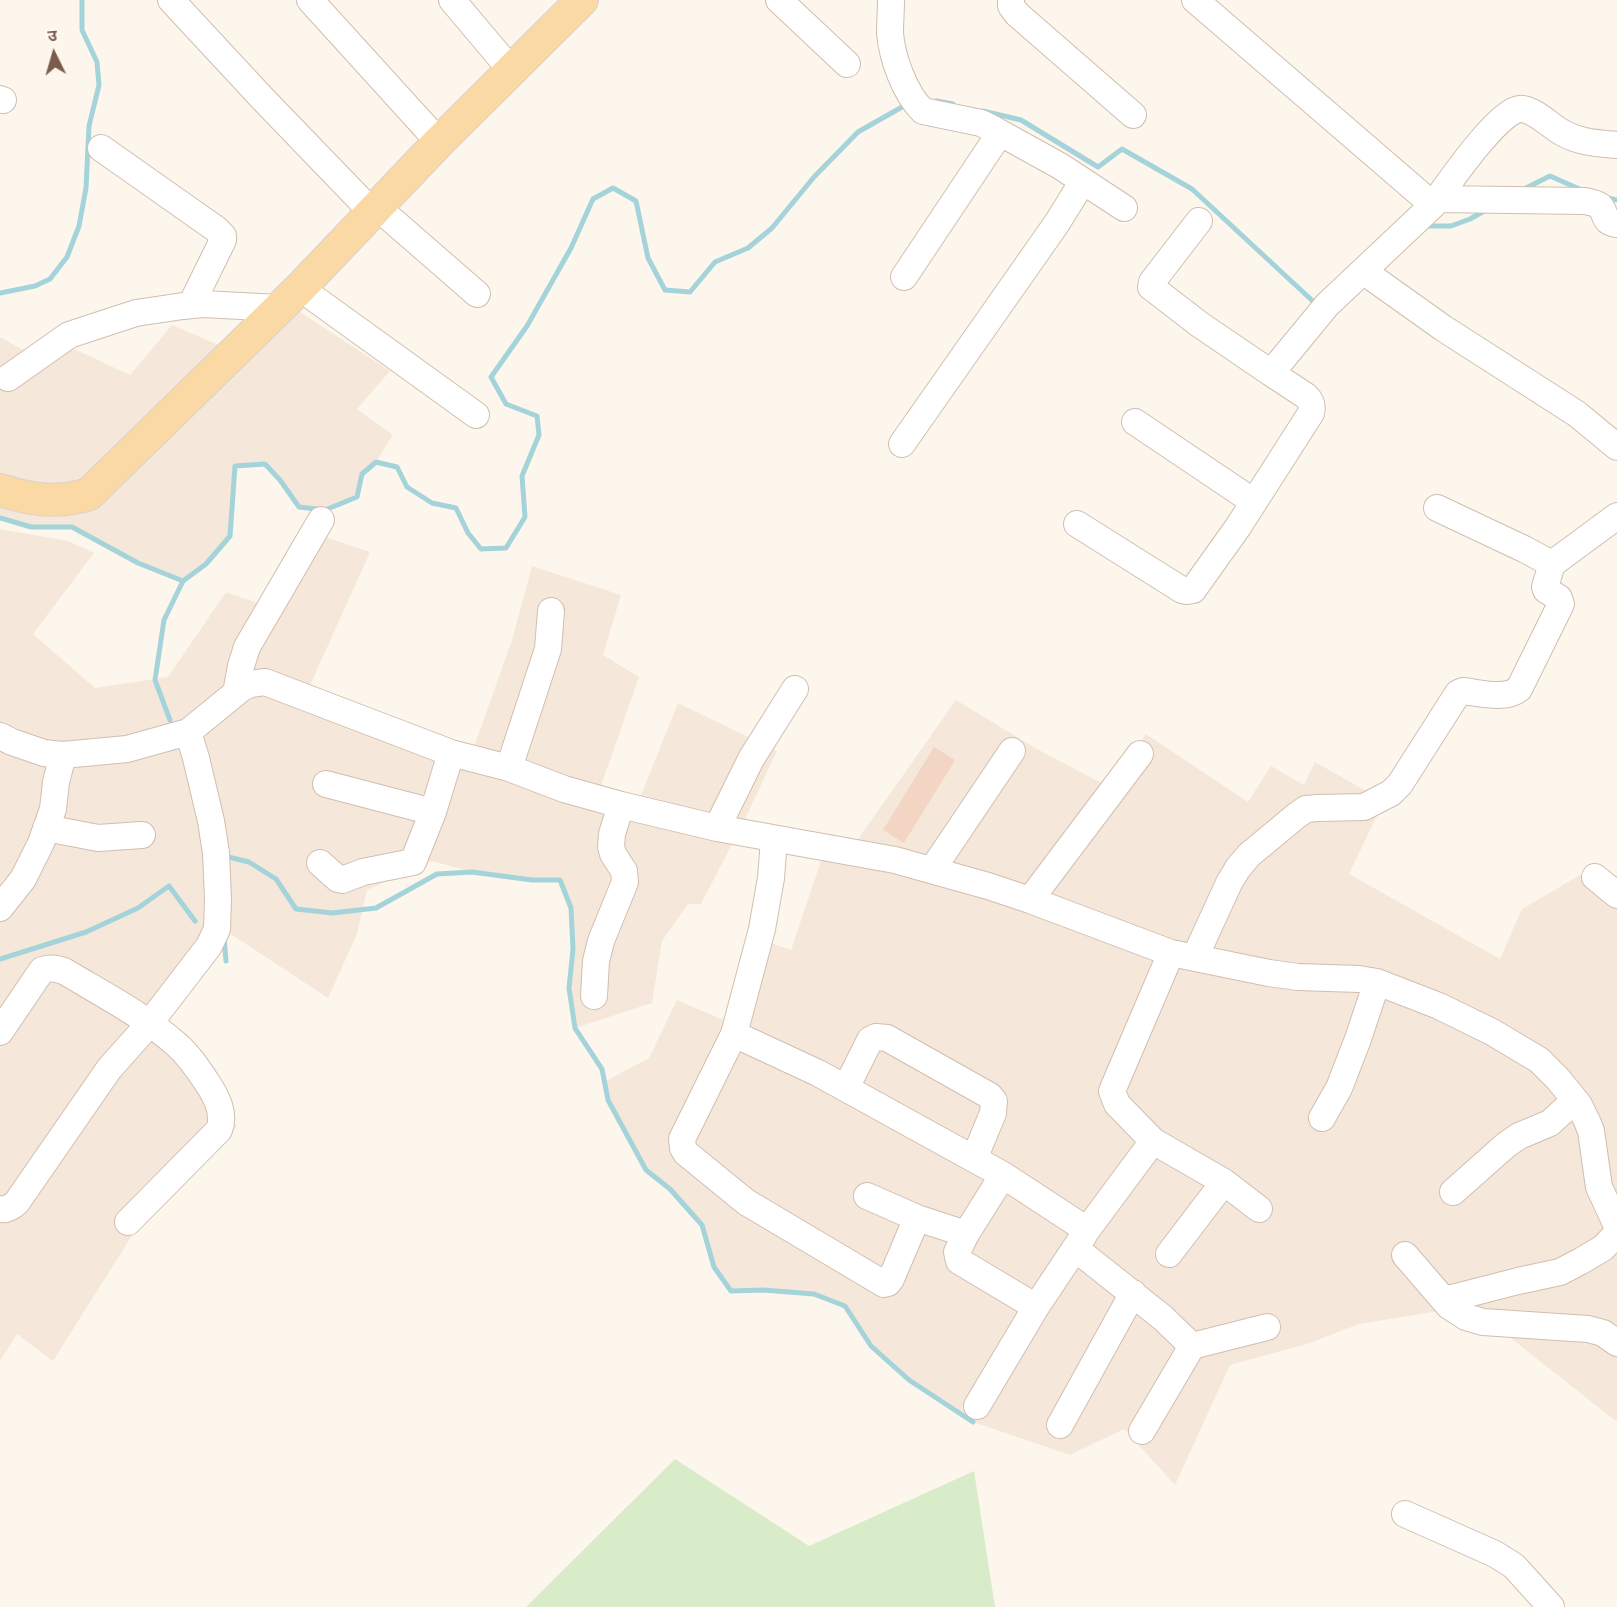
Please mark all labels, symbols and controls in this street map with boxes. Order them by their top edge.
north arrow [24,24,84,84]
text: उ [47,25,58,47]

